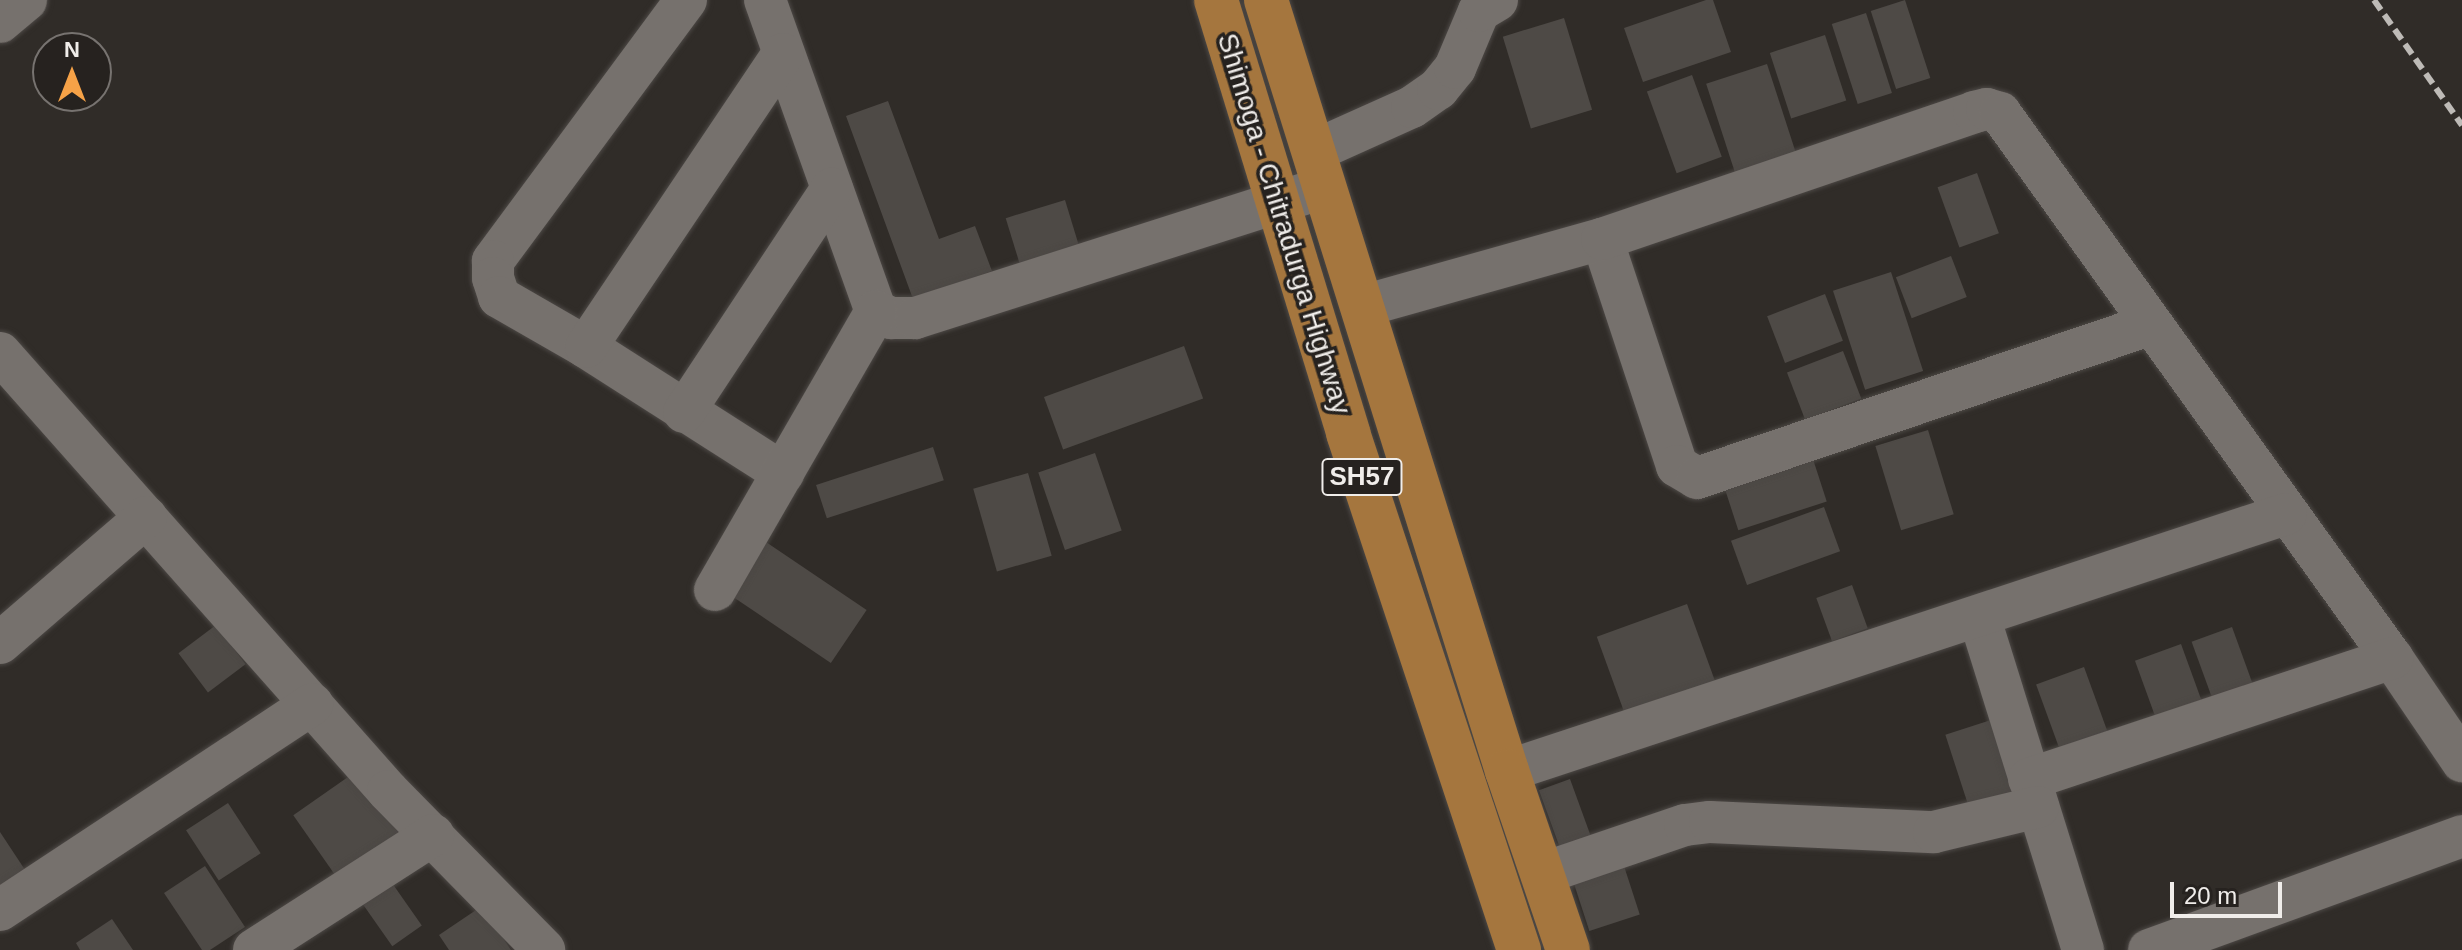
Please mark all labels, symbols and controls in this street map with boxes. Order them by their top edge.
street label: Shimoga - Chitradurga Highway [1210,29,1358,419]
north arrow [32,32,112,112]
text: N [64,37,80,62]
road number: SH57 [1320,455,1404,499]
scale bar [2174,866,2286,916]
text: 20 m [2184,882,2237,909]

